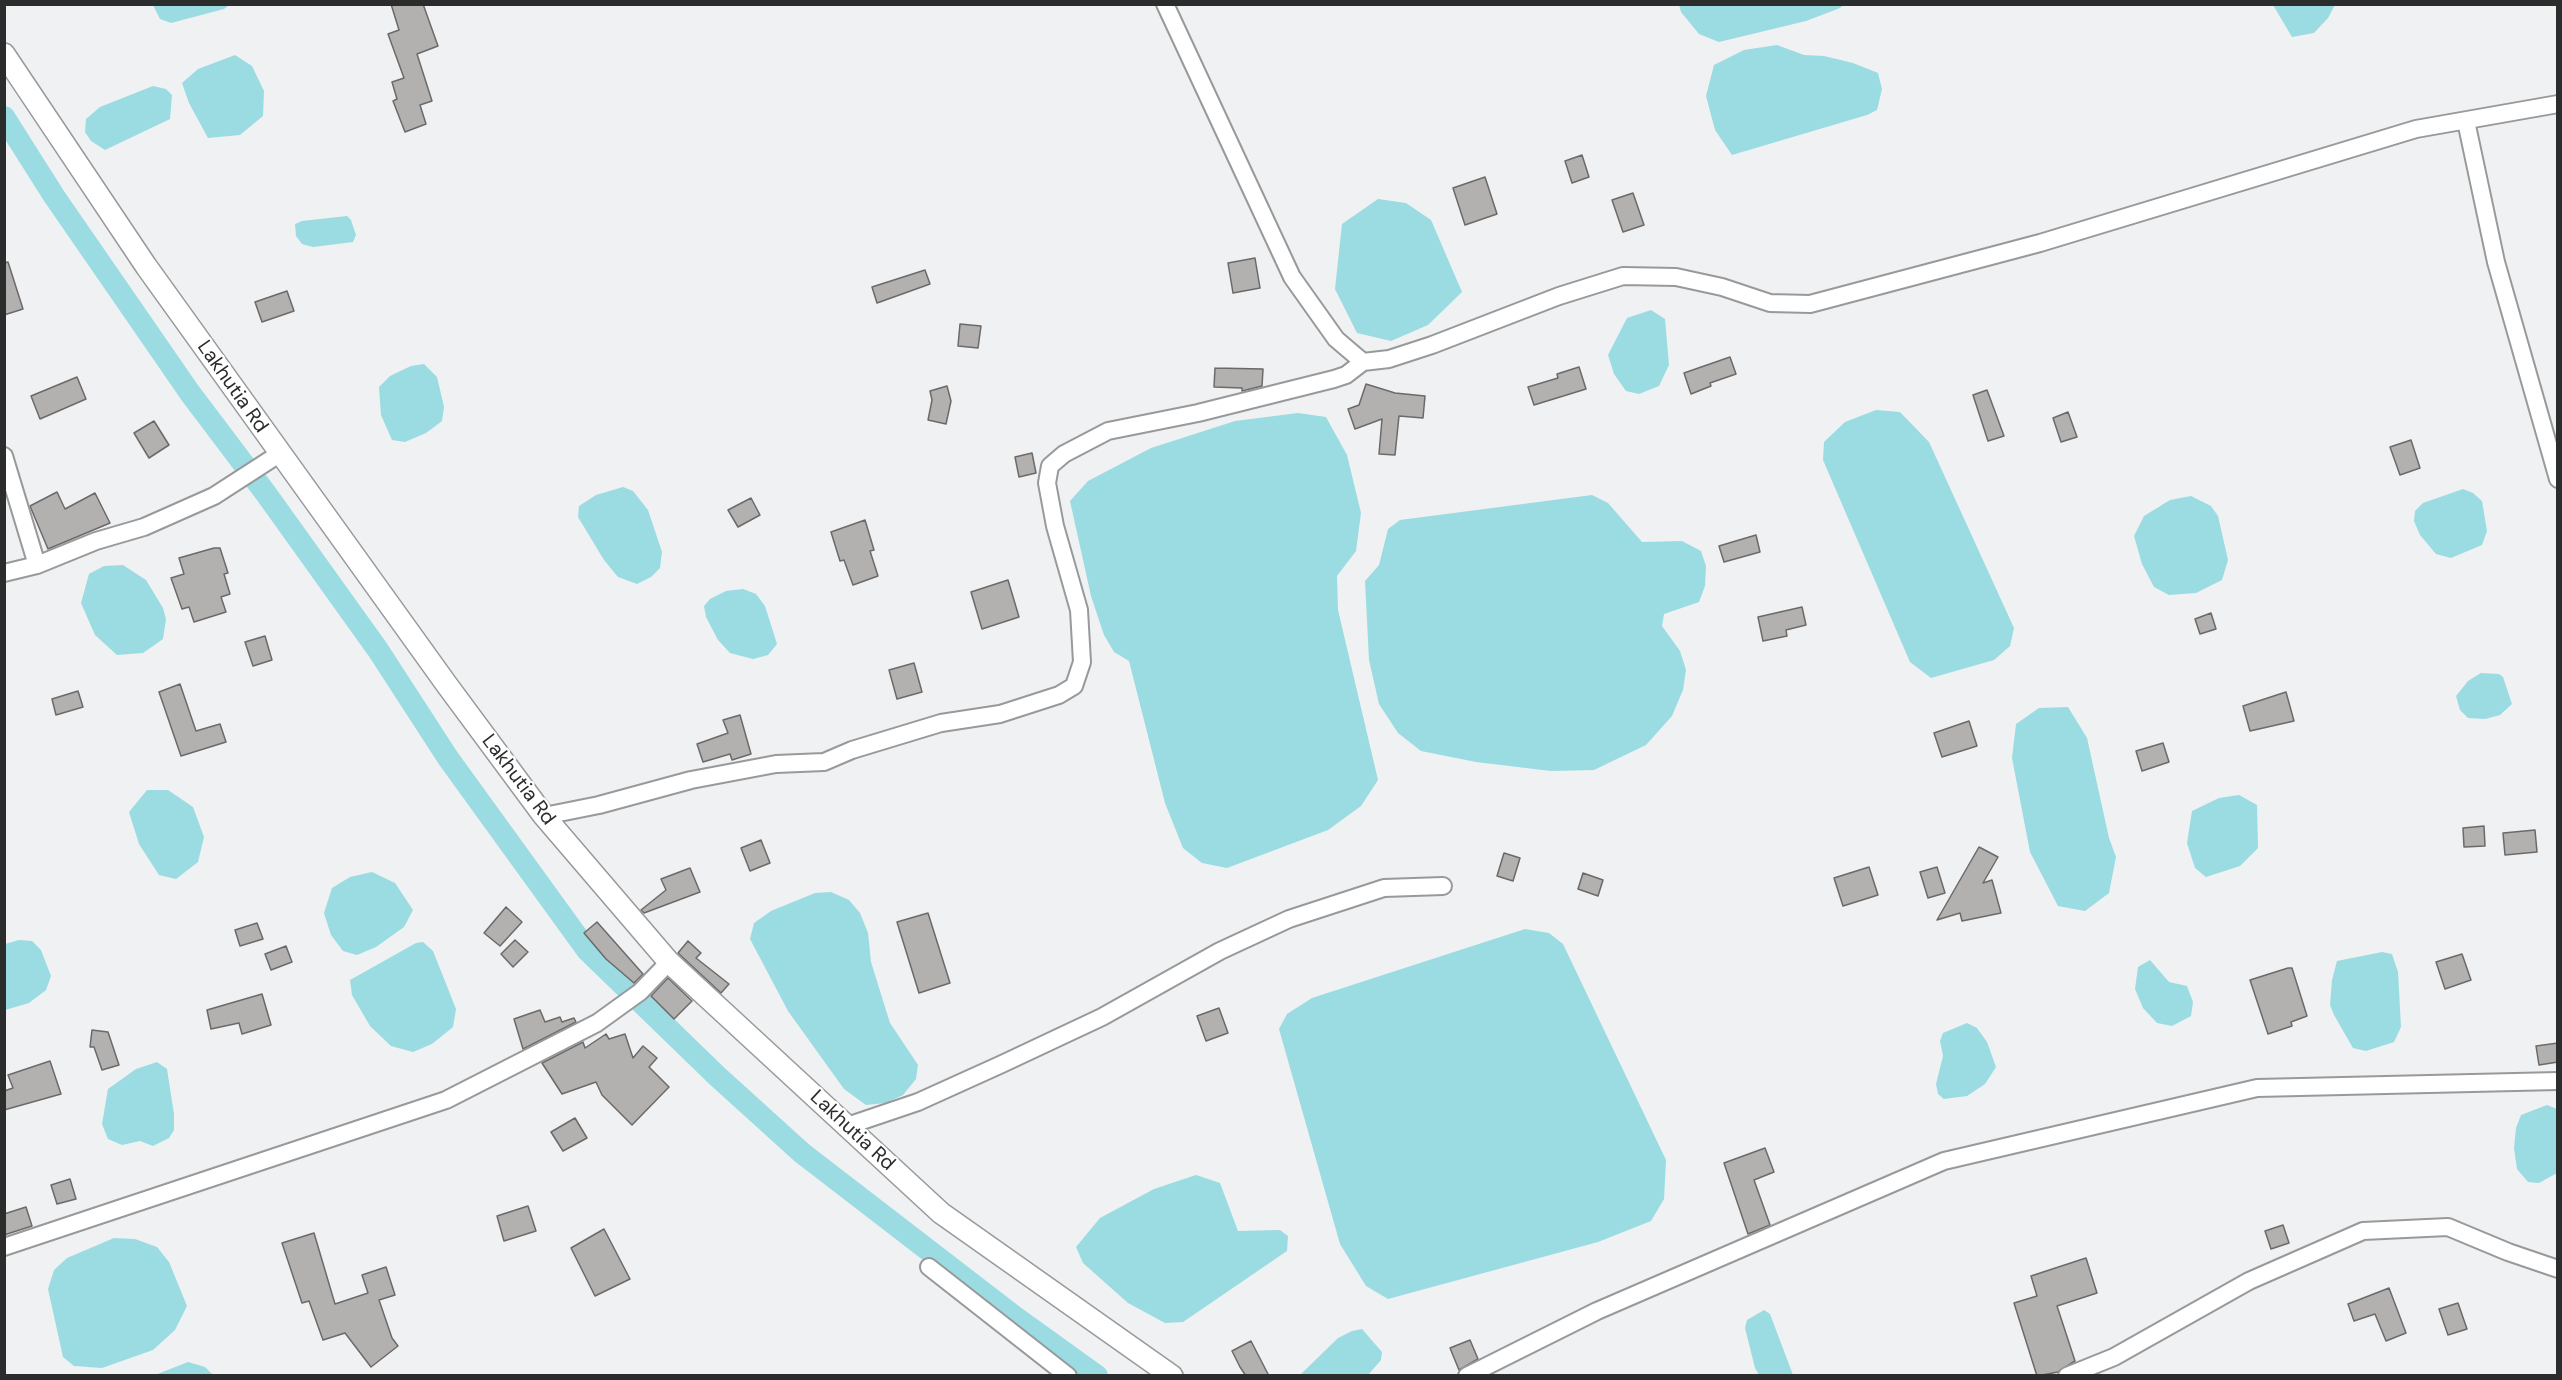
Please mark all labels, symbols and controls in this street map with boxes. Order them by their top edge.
street label: Lakhutia Rd [191,336,273,438]
street label: Lakhutia Rd [476,730,560,830]
street label: Lakhutia Rd [805,1086,899,1176]

